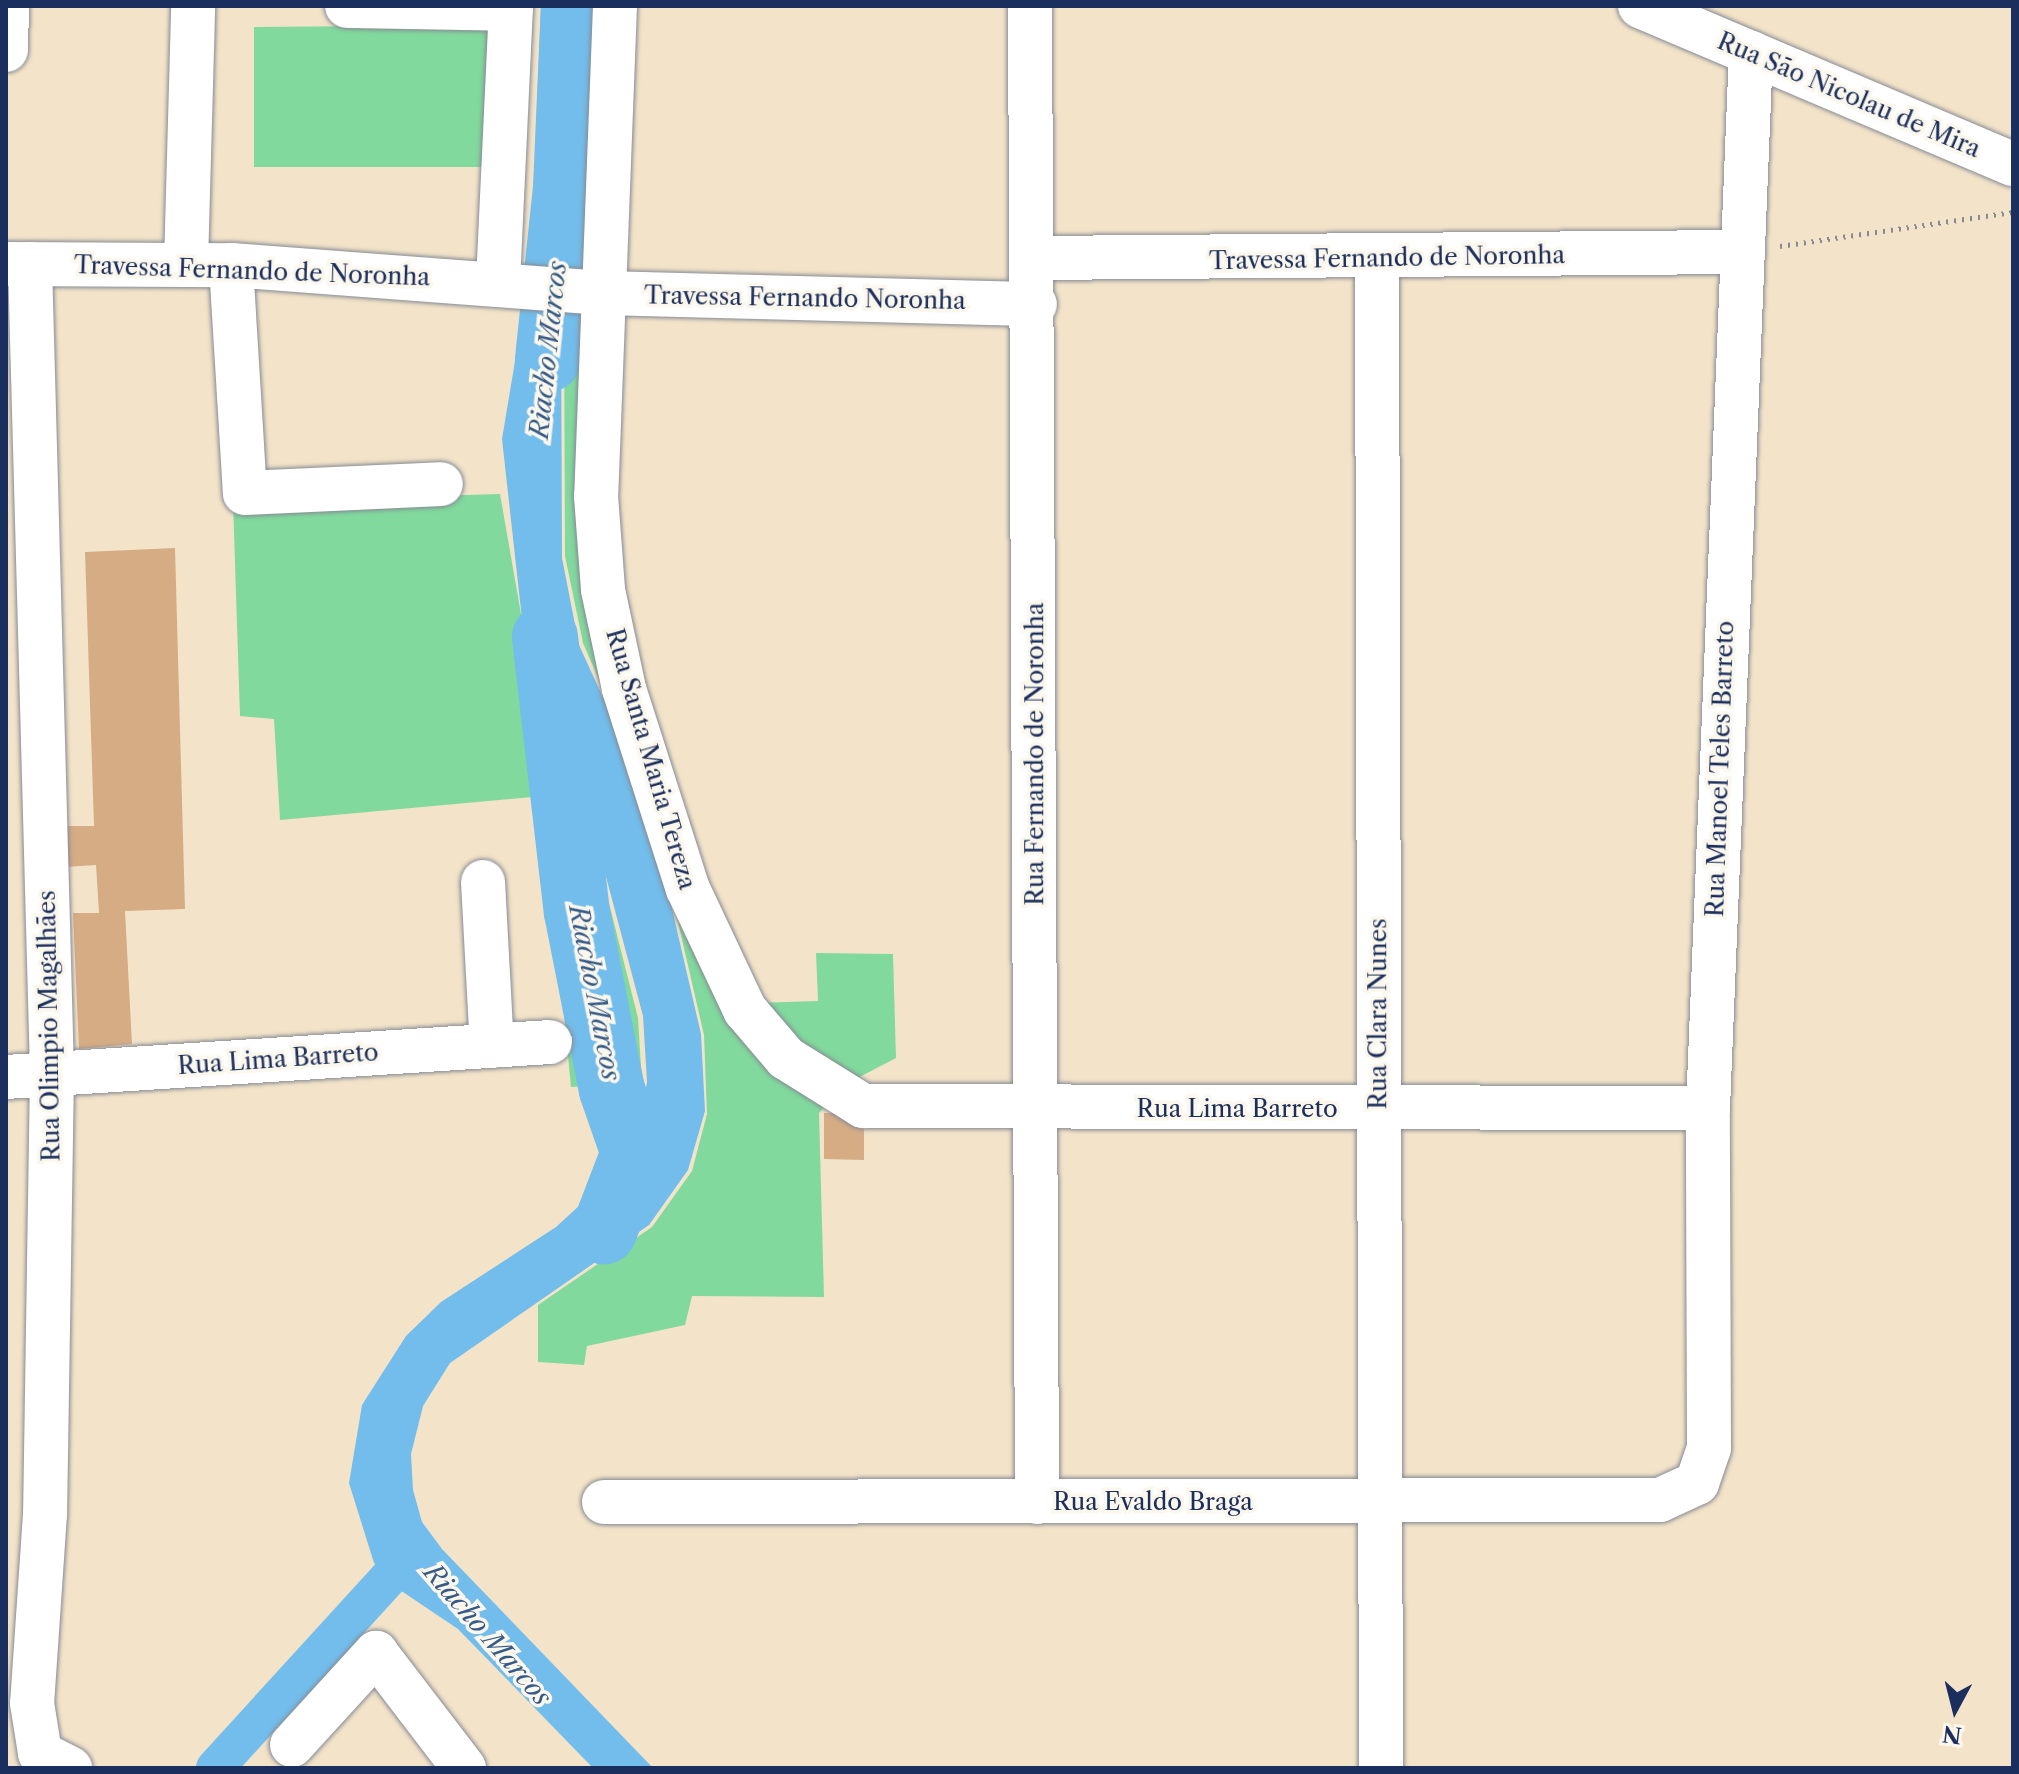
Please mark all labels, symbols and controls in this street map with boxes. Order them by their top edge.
street label: Rua São Nicolau de Mira [1713,26,1985,164]
street label: Travessa Fernando de Noronha [1209,240,1565,276]
street label: Travessa Fernando de Noronha [73,250,431,292]
water label: Riacho Marcos [524,260,574,440]
street label: Travessa Fernando Noronha [644,281,966,315]
street label: Rua Fernando de Noronha [1021,602,1049,906]
street label: Rua Manoel Teles Barreto [1700,620,1740,918]
street label: Rua Santa Maria Tereza [600,625,702,893]
street label: Rua Olimpio Magalhães [32,890,66,1162]
water label: Riacho Marcos [562,902,626,1084]
street label: Rua Clara Nunes [1364,918,1392,1110]
street label: Rua Lima Barreto [176,1038,380,1080]
street label: Rua Lima Barreto [1136,1095,1338,1123]
street label: Rua Evaldo Braga [1053,1488,1253,1516]
water label: Riacho Marcos [417,1557,557,1713]
north arrow [1915,1670,1995,1750]
text: N [1941,1720,1963,1749]

